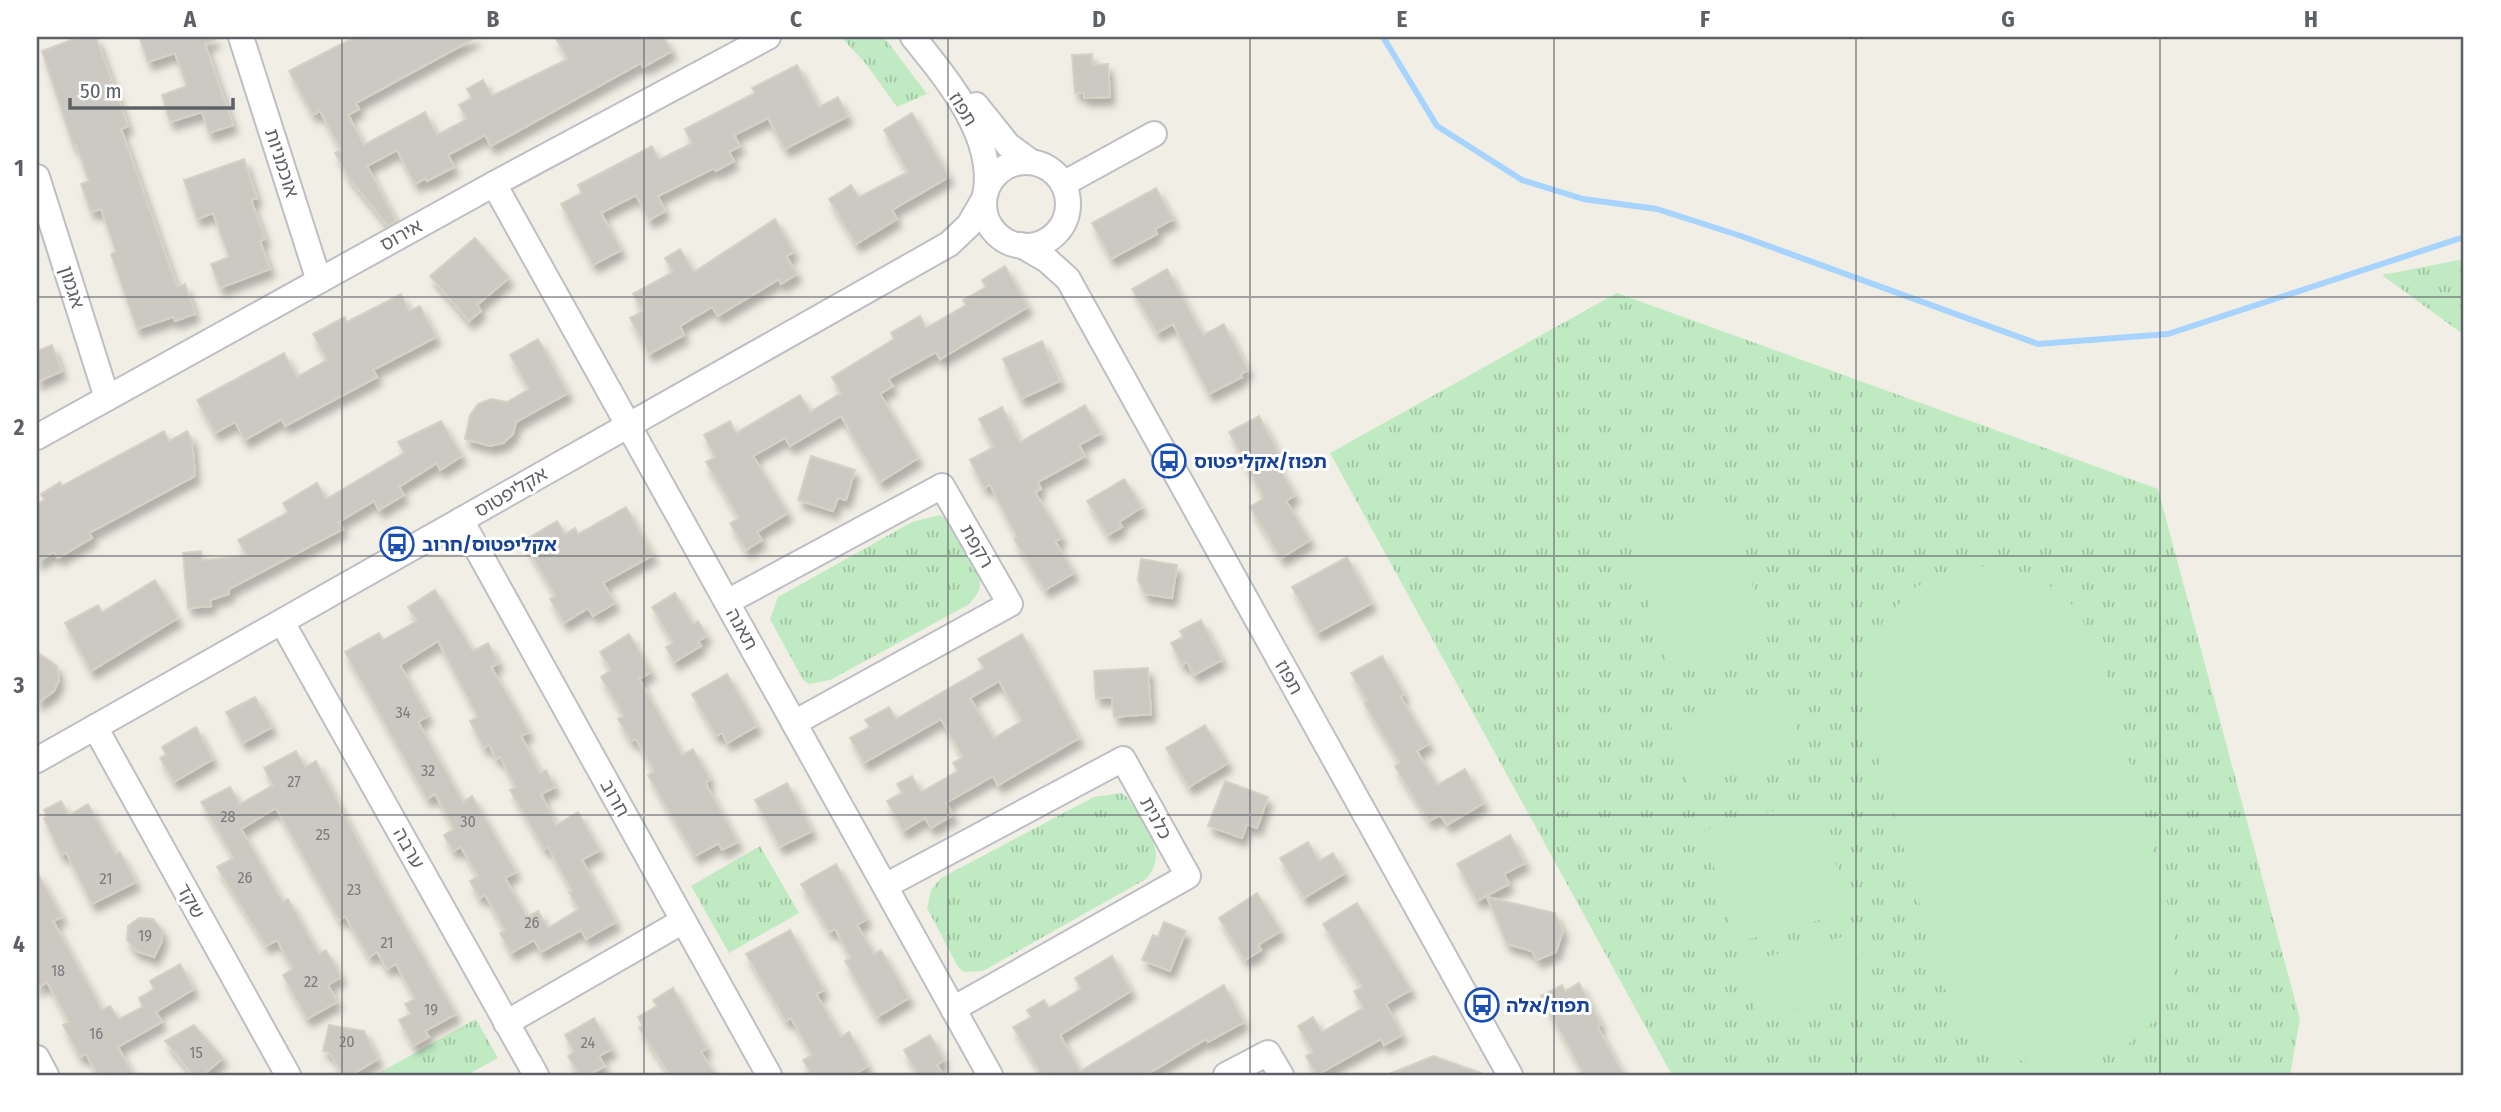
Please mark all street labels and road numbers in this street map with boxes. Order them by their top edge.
street label: תפוז [944,88,982,130]
street label: אוכמניות [260,126,304,200]
street label: אירוס [376,214,426,256]
street label: אגמון [54,263,90,311]
street label: אקליפטוס [471,462,551,522]
street label: רקפת [955,520,999,572]
street label: תאנה [721,604,763,654]
street label: תפוז [1270,656,1308,698]
street label: חרוב [595,775,635,821]
street label: כלנית [1135,793,1177,843]
street label: ערבה [388,824,430,872]
street label: שקד [172,880,210,922]

